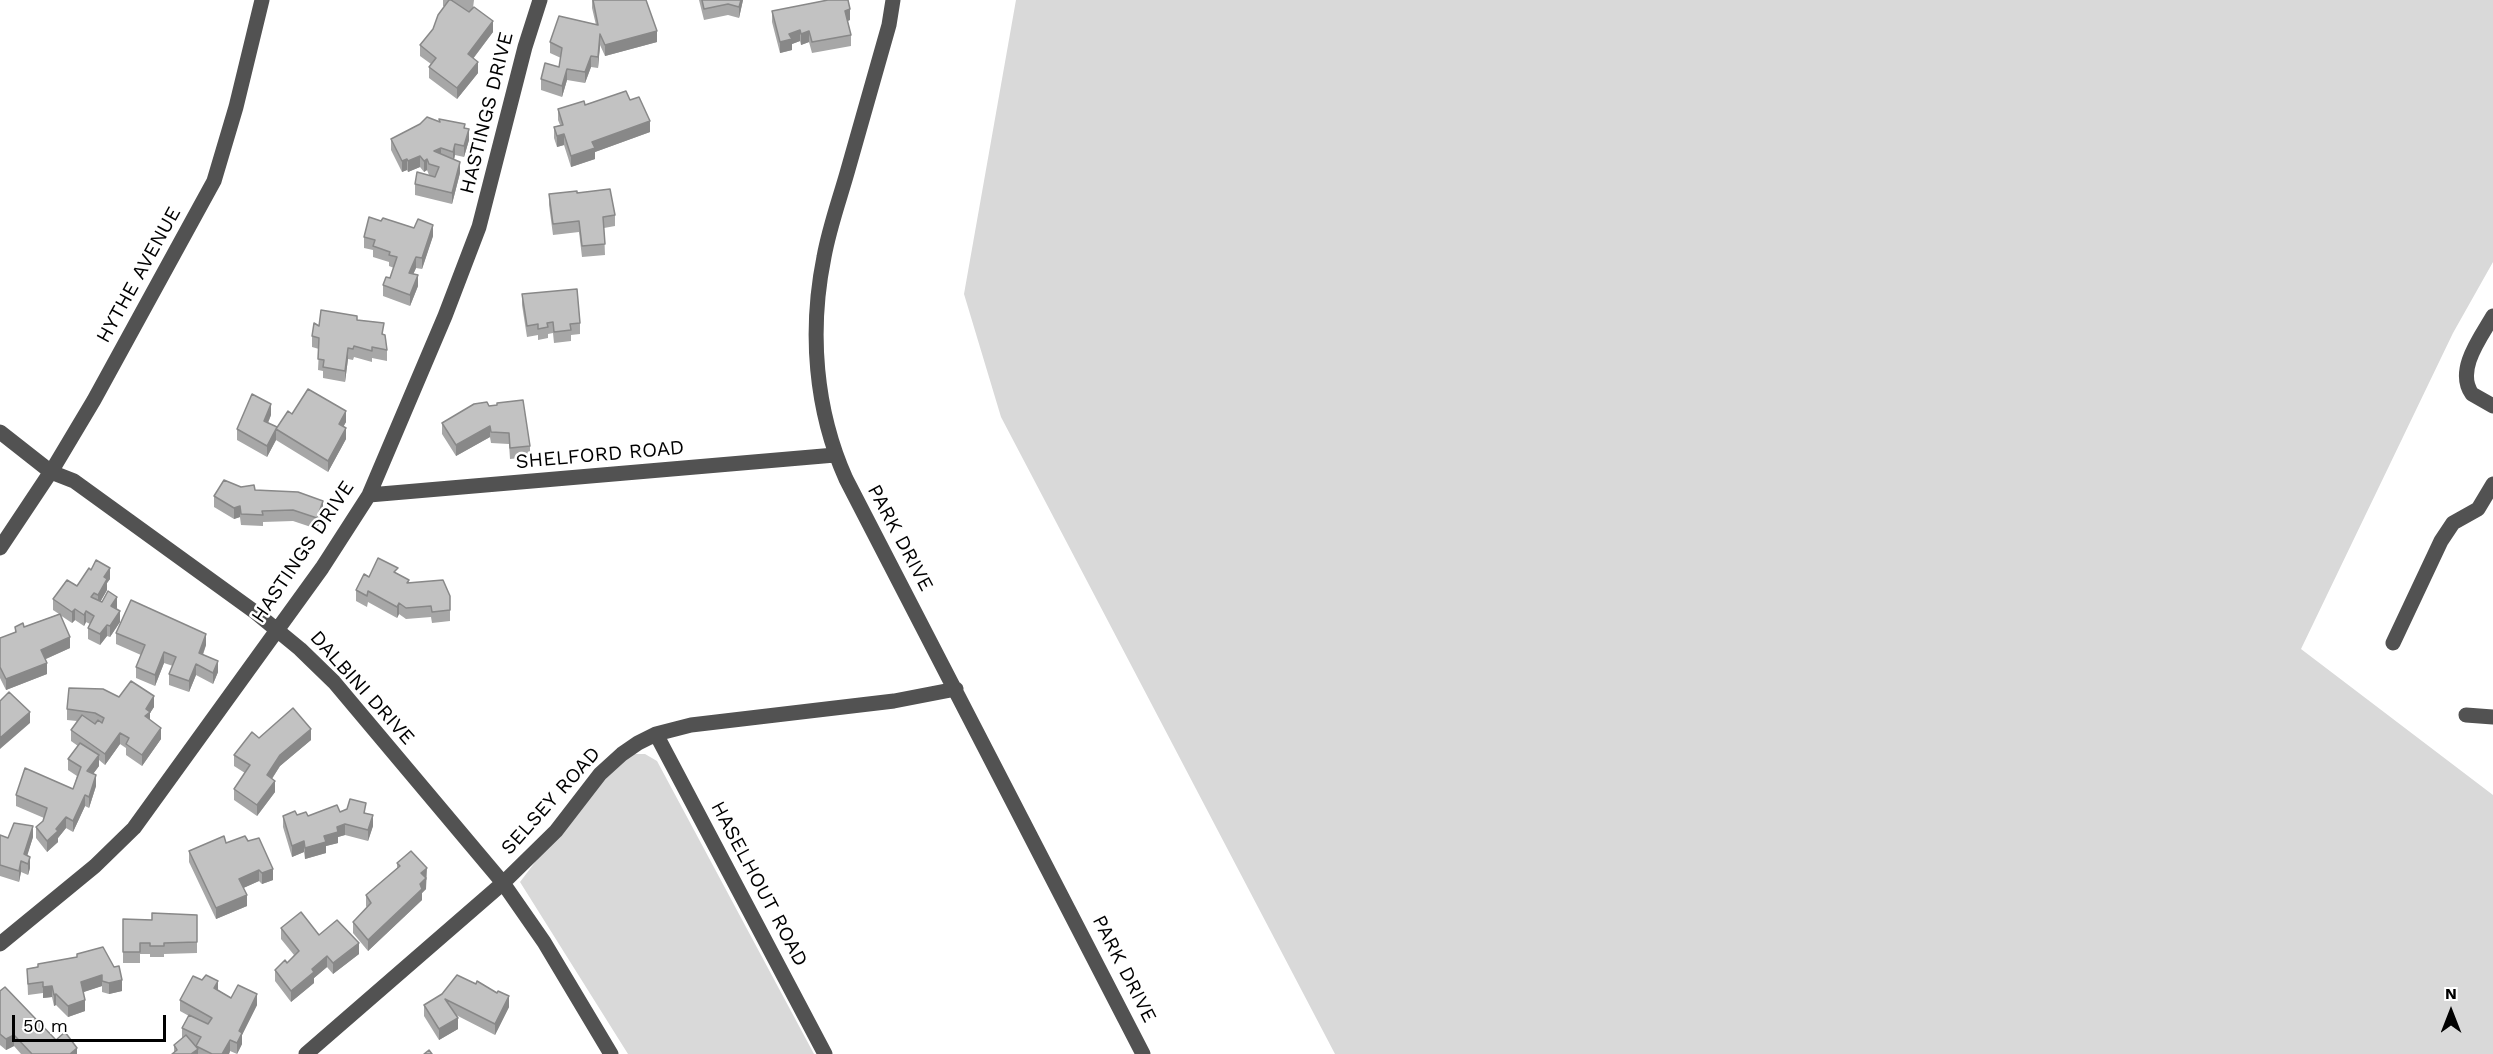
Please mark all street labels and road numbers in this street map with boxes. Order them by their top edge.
street label: HASTINGS DRIVE [455,30,519,196]
street label: HYTHE AVENUE [92,203,186,347]
street label: SHELFORD ROAD [515,436,685,474]
street label: HASTINGS DRIVE [247,476,359,628]
street label: PARK DRIVE [862,481,938,595]
street label: DALBINI DRIVE [305,626,419,750]
street label: SELSEY ROAD [496,742,606,860]
street label: HASELHOUT ROAD [705,797,813,971]
street label: PARK DRIVE [1087,911,1161,1027]

